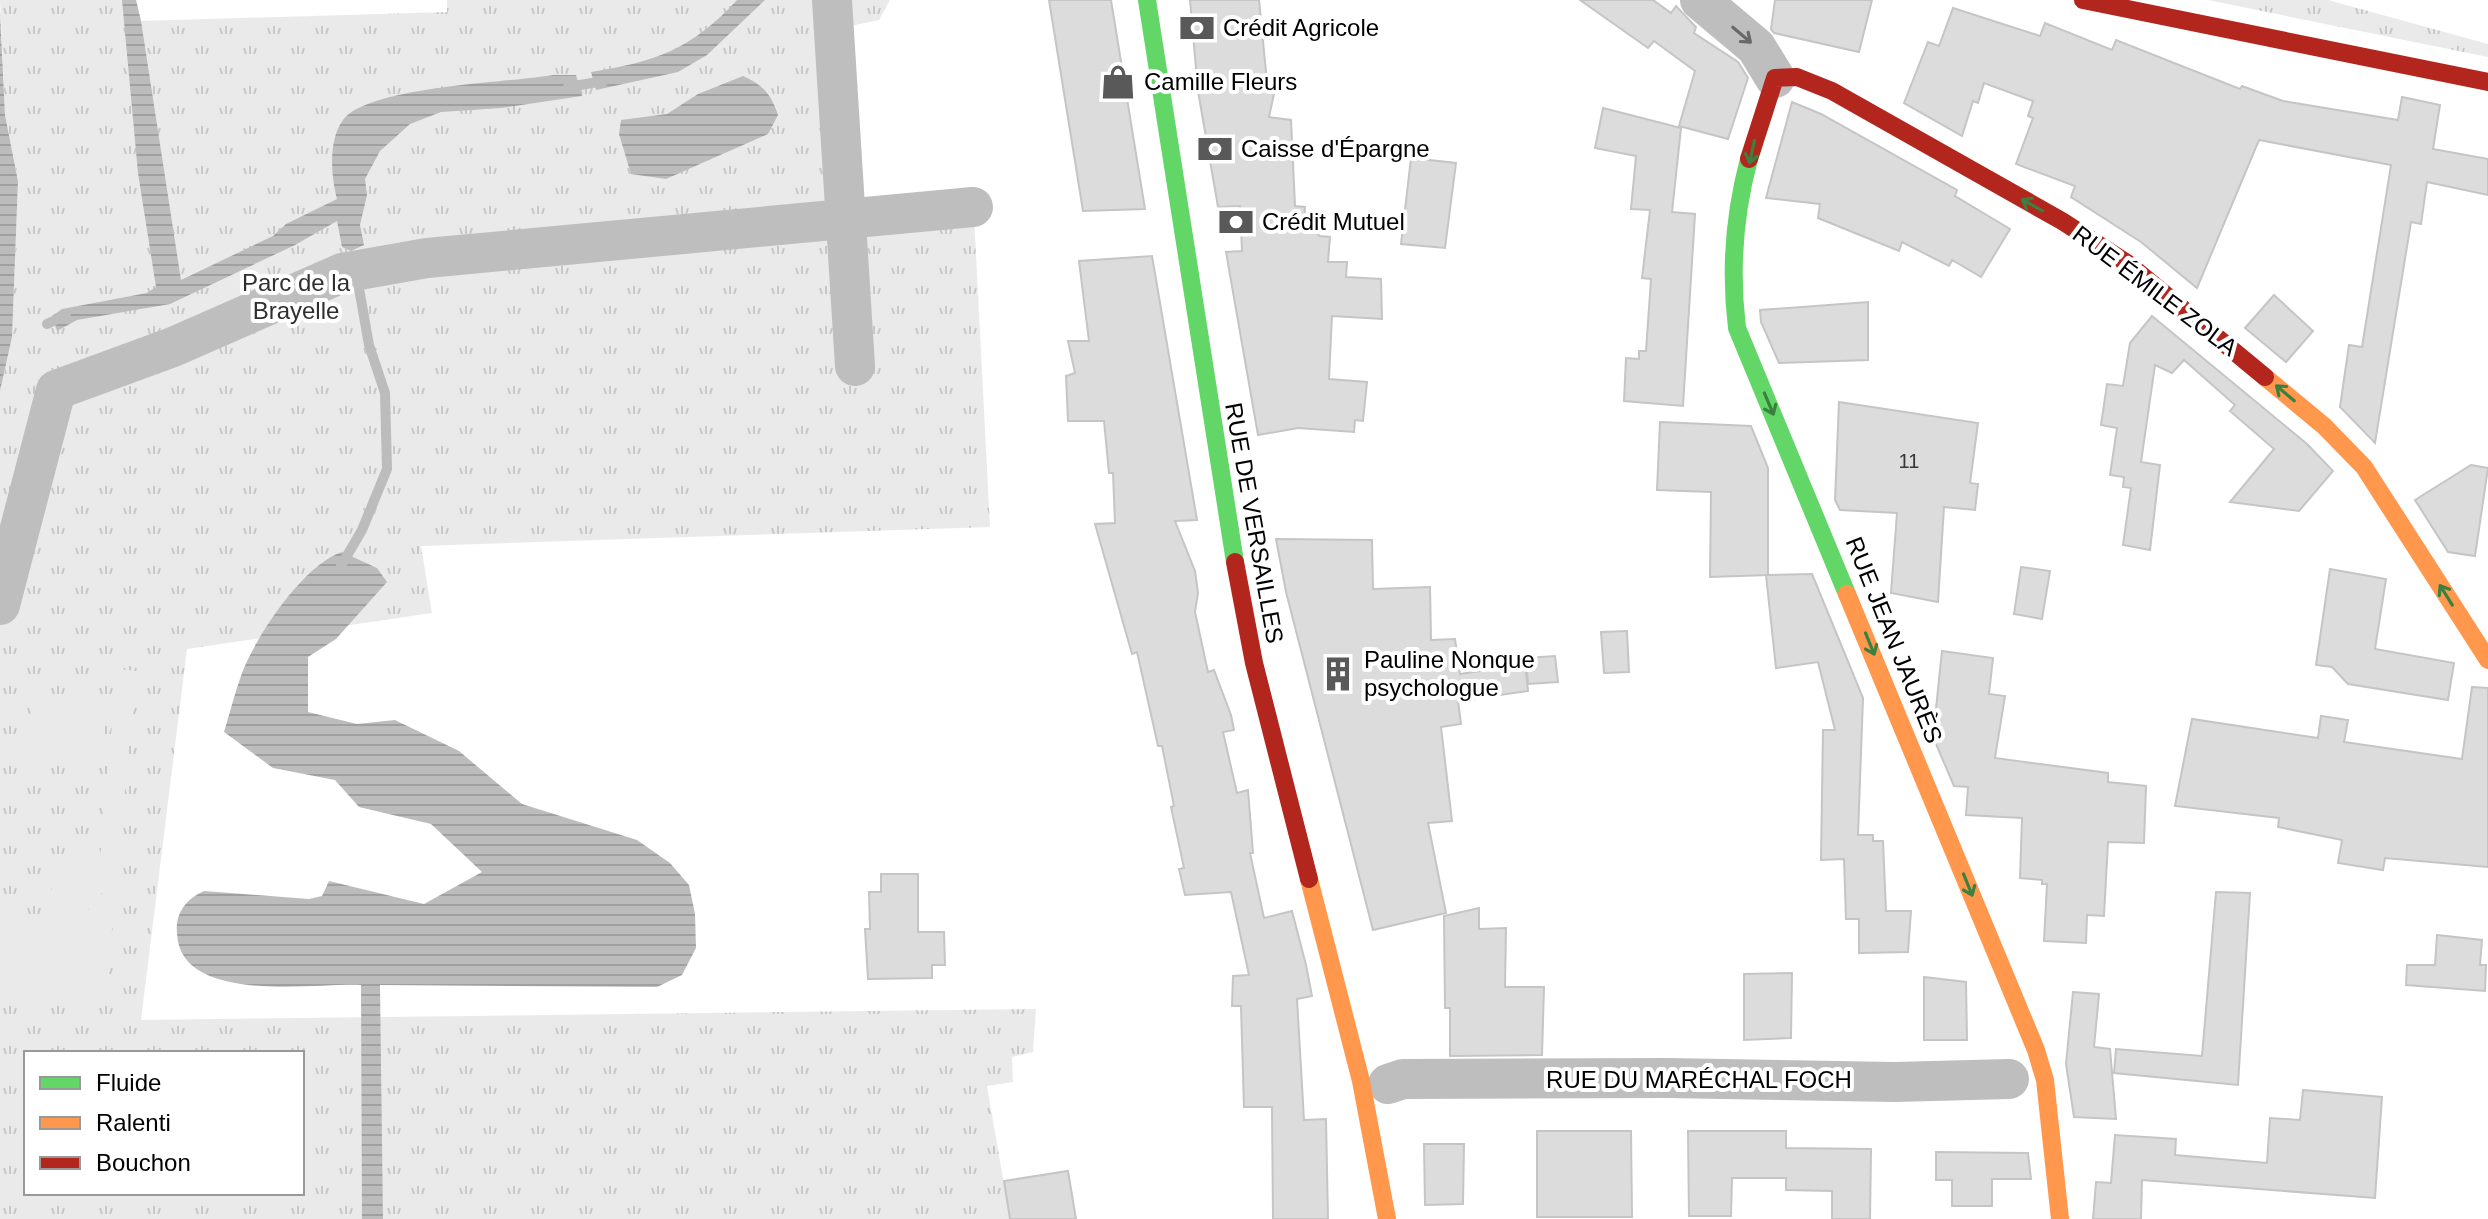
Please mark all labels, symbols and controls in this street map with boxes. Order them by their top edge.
bank icon: Crédit Agricole [1178,9,1216,47]
place label: Crédit Agricole [1223,14,1379,41]
one-way arrow [1731,26,1752,44]
shop icon: Camille Fleurs [1099,63,1137,101]
place label: Camille Fleurs [1144,68,1297,95]
bank icon: Caisse d'Épargne [1196,130,1234,168]
place label: Caisse d'Épargne [1241,135,1430,162]
one-way arrow [1743,139,1758,165]
one-way arrow [2021,197,2045,212]
bank icon: Crédit Mutuel [1217,203,1255,241]
place label: Crédit Mutuel [1262,208,1405,235]
street label: RUE ÉMILE ZOLA [2068,220,2243,361]
park label: Parc de la Brayelle [242,269,351,324]
one-way arrow [2276,384,2296,402]
one-way arrow [1762,392,1777,416]
street label: RUE DE VERSAILLES [1220,400,1289,645]
house number: 11 [1899,450,1919,472]
street label: RUE JEAN JAURÈS [1841,533,1948,747]
one-way arrow [2438,584,2455,606]
one-way arrow [1863,631,1878,656]
place label: Pauline Nonque psychologue [1364,646,1535,701]
building icon: Pauline Nonque psychologue [1319,655,1357,693]
one-way arrow [1962,872,1977,897]
legend [24,1051,304,1195]
street label: RUE DU MARÉCHAL FOCH [1546,1066,1852,1093]
text: Fluide [96,1069,161,1096]
text: Ralenti [96,1109,171,1136]
text: Bouchon [96,1149,191,1176]

